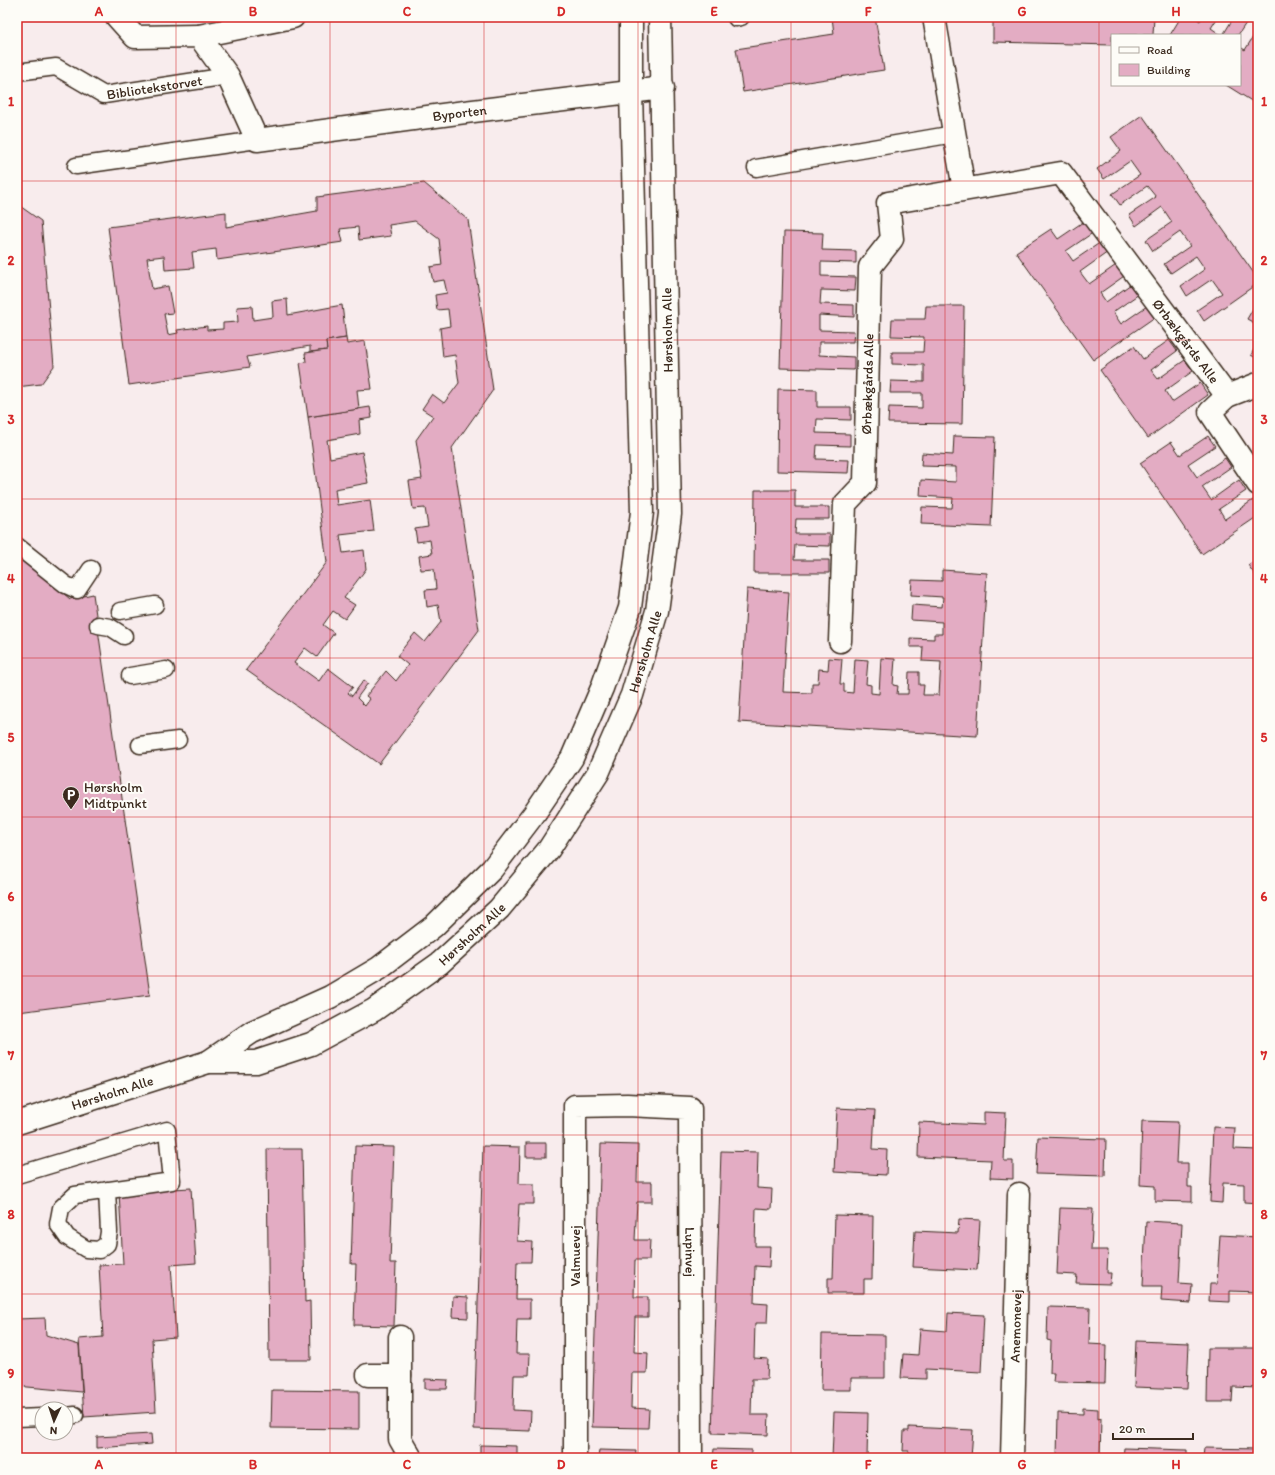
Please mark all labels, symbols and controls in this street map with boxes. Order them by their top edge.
text: A [94,4,104,19]
text: B [249,4,258,19]
text: C [403,4,412,19]
text: D [557,4,566,19]
text: E [710,4,718,19]
text: F [865,4,872,19]
text: G [1018,4,1027,19]
text: H [1172,4,1181,19]
legend [1111,34,1241,86]
text: Road [1147,43,1173,57]
text: Building [1147,63,1191,77]
street label: Bibliotekstorvet [106,72,204,103]
text: 1 [8,94,14,109]
text: 1 [1261,94,1267,109]
street label: Byporten [431,101,488,125]
text: 2 [8,253,15,268]
text: 2 [1261,253,1268,268]
street label: Hørsholm Alle [658,287,677,373]
street label: Ørbækgårds Alle [1149,296,1223,387]
street label: Ørbækgårds Alle [858,333,877,435]
text: 3 [7,412,15,427]
text: 3 [1260,412,1268,427]
text: 4 [7,571,15,586]
text: 4 [1260,571,1268,586]
street label: Hørsholm Alle [625,608,666,695]
text: 5 [8,730,15,745]
text: 5 [1261,730,1268,745]
place label: Hørsholm Midtpunkt [84,779,147,812]
parking icon: Hørsholm Midtpunkt [61,785,81,810]
text: 6 [8,889,15,904]
text: 6 [1261,889,1268,904]
street label: Hørsholm Alle [435,899,510,969]
text: 7 [7,1048,15,1063]
text: 7 [1260,1048,1268,1063]
street label: Hørsholm Alle [69,1072,156,1114]
text: 8 [7,1207,15,1222]
text: 8 [1260,1207,1268,1222]
street label: Valmuevej [567,1225,584,1287]
street label: Lupinvej [681,1227,698,1277]
street label: Anemonevej [1007,1289,1025,1363]
text: 9 [8,1366,15,1381]
text: 9 [1261,1366,1268,1381]
north arrow [34,1401,74,1441]
scale bar [1113,1415,1193,1441]
text: 20 m [1119,1422,1146,1436]
text: N [49,1424,58,1437]
text: A [94,1457,104,1472]
text: B [249,1457,258,1472]
text: C [403,1457,412,1472]
text: D [557,1457,566,1472]
text: E [710,1457,718,1472]
text: F [865,1457,872,1472]
text: G [1018,1457,1027,1472]
text: H [1172,1457,1181,1472]

